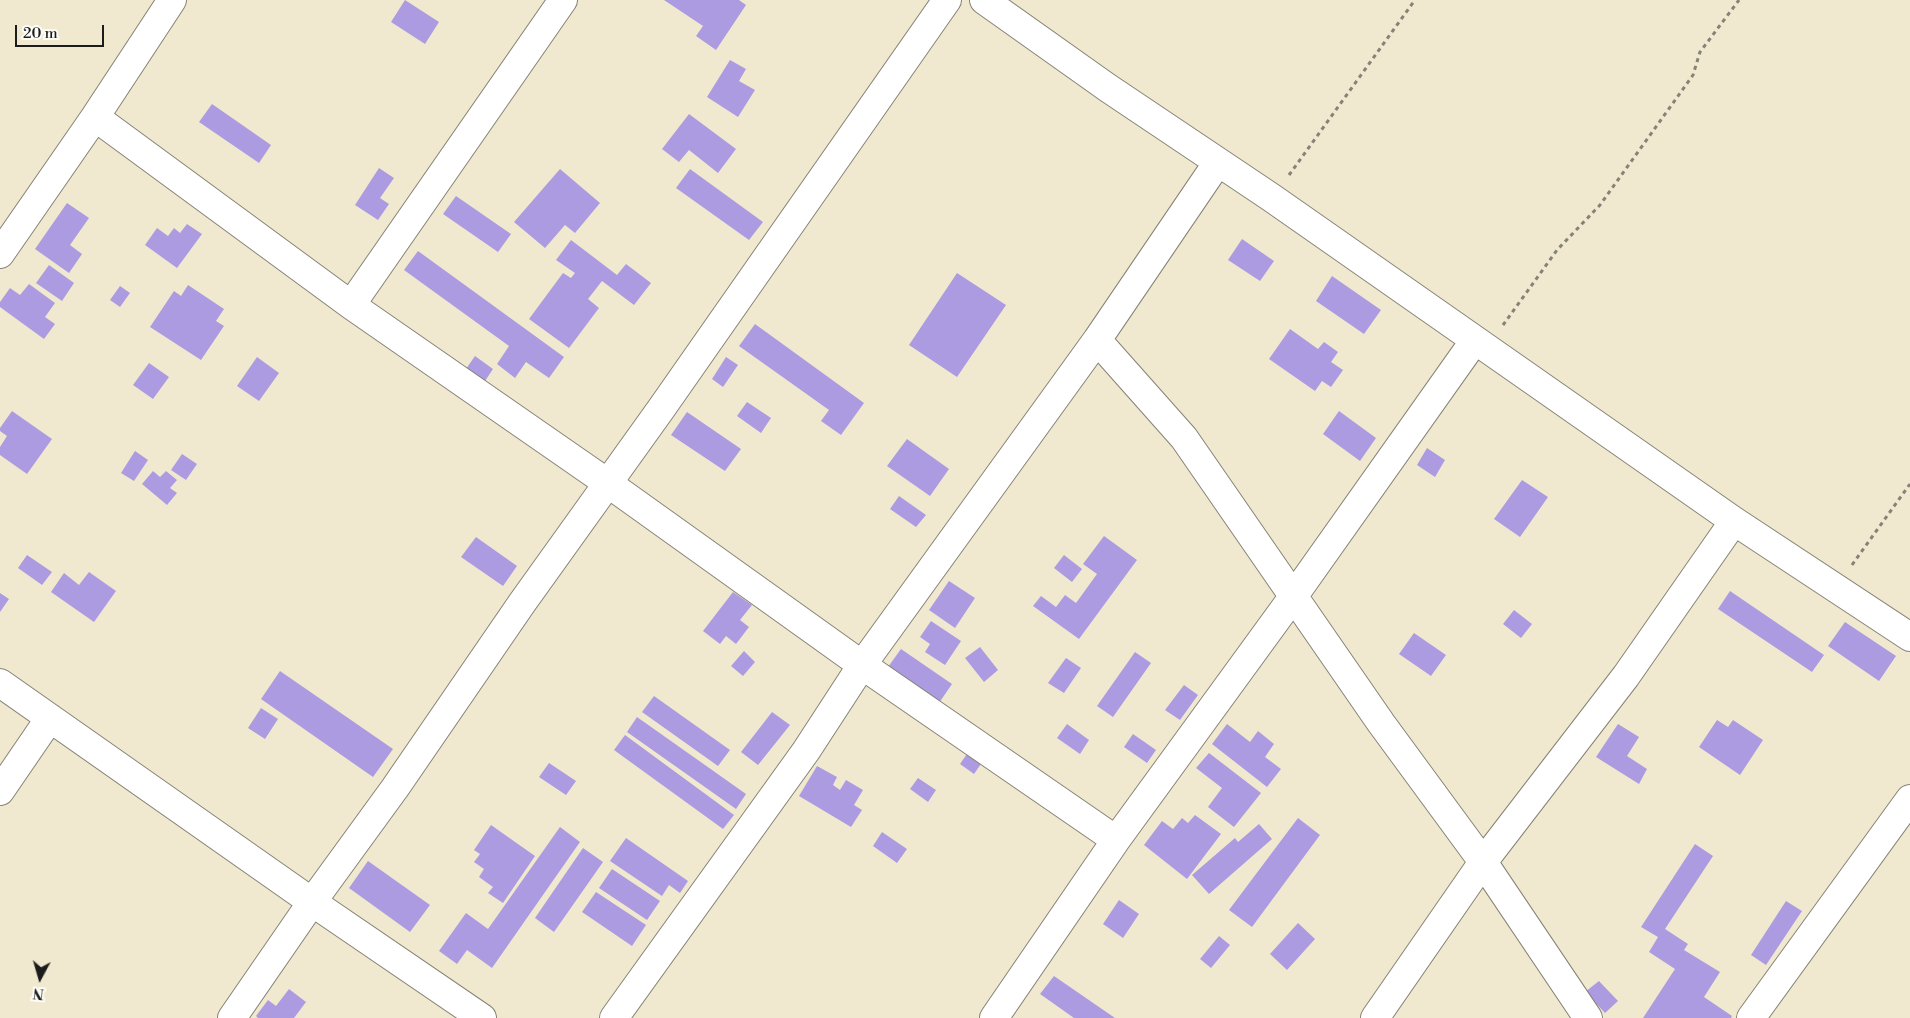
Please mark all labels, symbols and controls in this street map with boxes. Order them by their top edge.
scale bar [18,15,106,47]
text: 20 m [23,24,58,43]
north arrow [15,953,65,1003]
text: N [32,983,45,1002]

